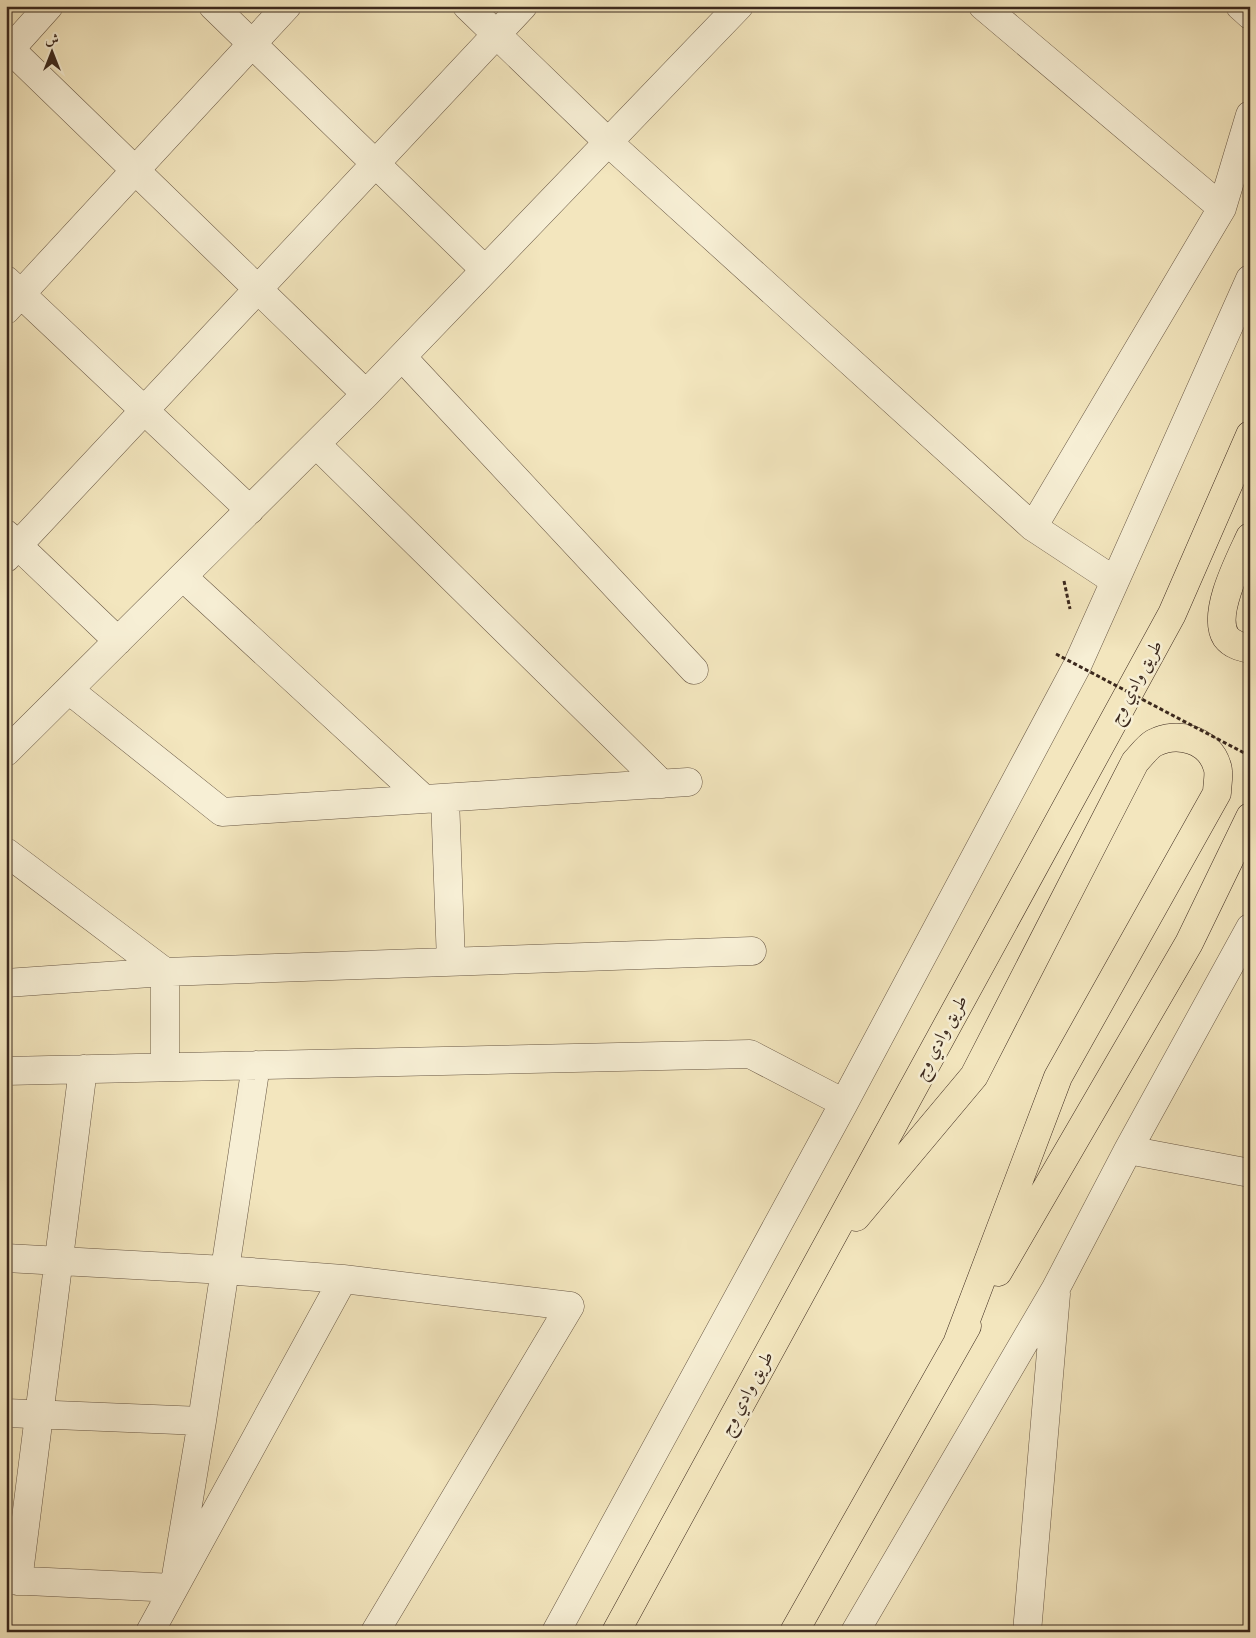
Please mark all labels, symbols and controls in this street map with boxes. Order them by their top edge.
north arrow [28,28,78,78]
text: ش [45,31,59,48]
street label: طريق وادي وج [1103,636,1171,730]
street label: طريق وادي وج [908,991,976,1085]
street label: طريق وادي وج [714,1347,782,1441]

